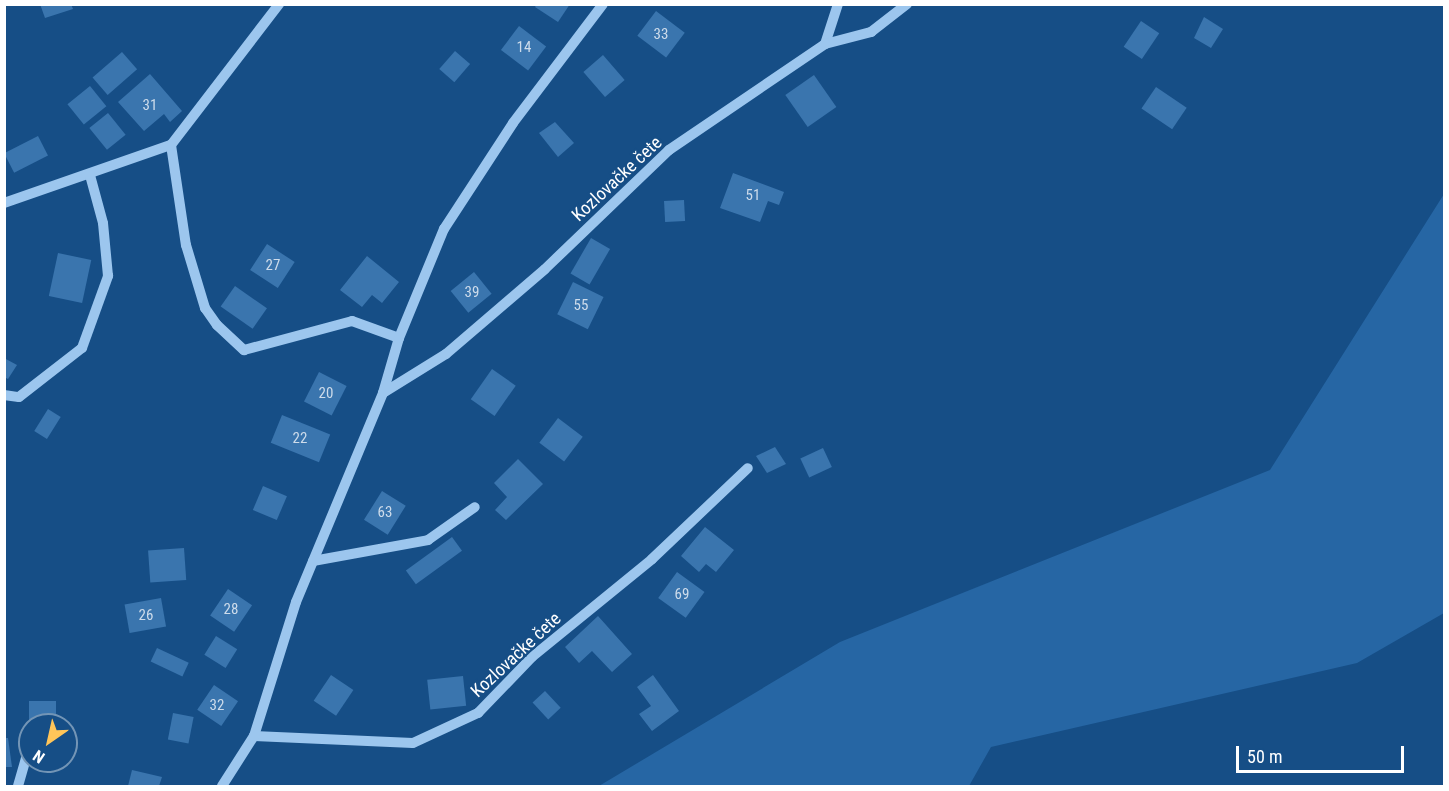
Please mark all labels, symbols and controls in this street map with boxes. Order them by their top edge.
house number: 33 [654,26,668,44]
house number: 14 [517,39,531,57]
house number: 31 [143,97,157,115]
street label: Kozlovačke čete [568,132,666,226]
house number: 51 [746,187,760,205]
house number: 27 [266,257,280,275]
house number: 39 [465,284,479,302]
house number: 55 [574,297,588,315]
house number: 20 [319,385,333,403]
house number: 22 [293,430,307,448]
house number: 63 [378,504,392,522]
house number: 69 [675,586,689,604]
house number: 28 [224,601,238,619]
house number: 26 [139,607,153,625]
street label: Kozlovačke čete [467,608,565,702]
house number: 32 [210,697,224,715]
north arrow [18,713,78,773]
scale bar [1239,734,1407,772]
text: N [29,746,48,767]
text: 50 m [1247,746,1282,767]

